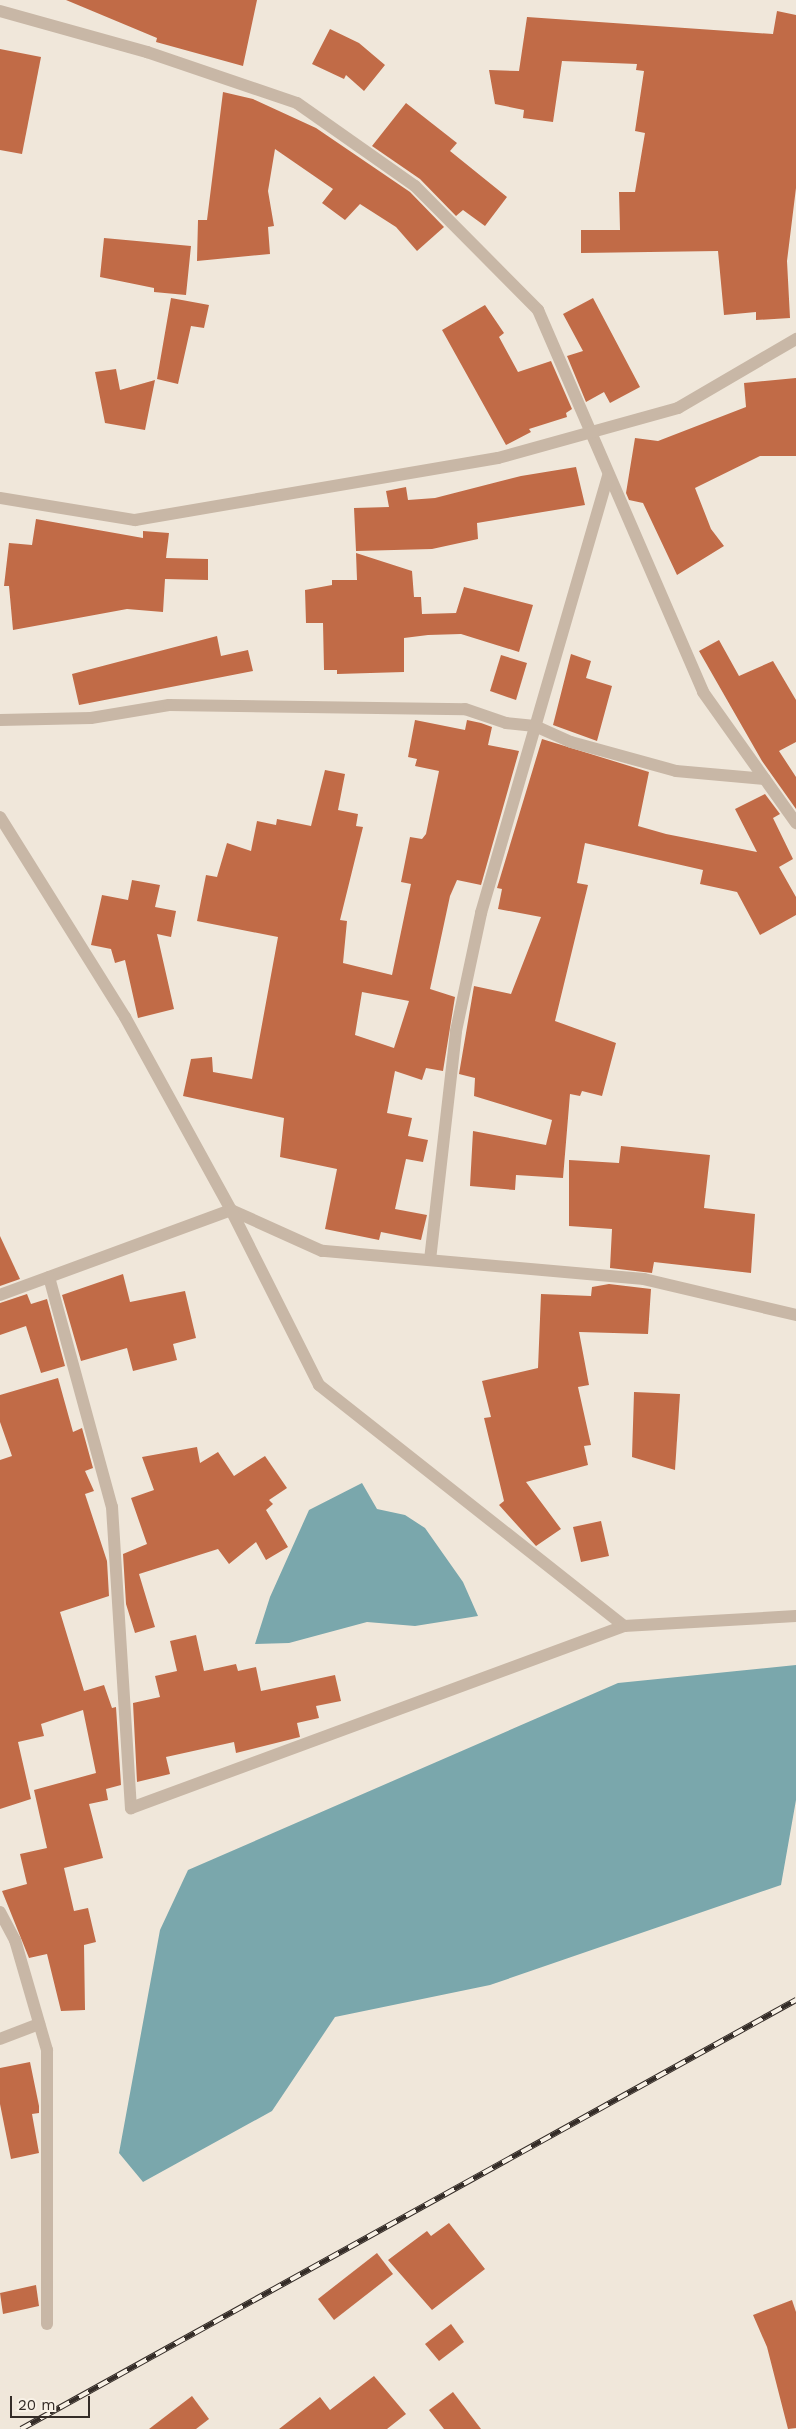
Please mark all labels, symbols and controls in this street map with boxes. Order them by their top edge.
scale bar [12,2386,92,2418]
text: 20 m [18,2396,56,2414]

